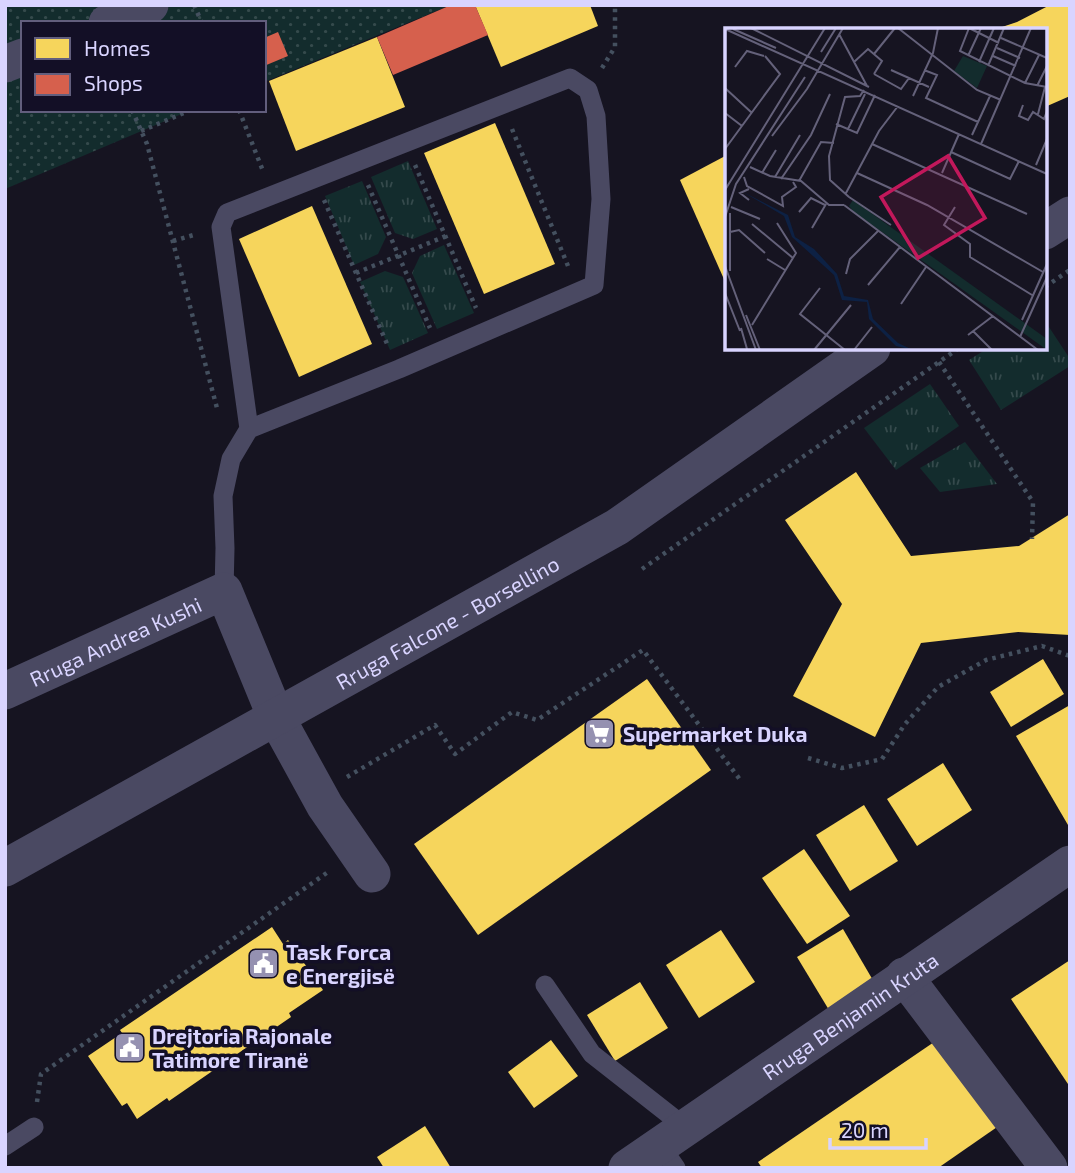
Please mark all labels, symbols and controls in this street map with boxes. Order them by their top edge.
legend [21,21,266,112]
inset map [725,28,1047,350]
text: Homes [84,35,150,60]
text: Shops [84,70,143,95]
street label: Rruga Falcone - Borsellino [331,550,563,694]
street label: Rruga Andrea Kushi [25,591,205,691]
supermarket icon: Supermarket Duka [583,716,617,750]
place label: Supermarket Duka [623,721,807,746]
place label: Task Forca e Energjisë [286,939,395,988]
public building icon: Task Forca e Energjisë [246,946,280,980]
street label: Rruga Benjamin Kruta [757,946,942,1084]
place label: Drejtoria Rajonale Tatimore Tiranë [152,1023,332,1072]
public building icon: Drejtoria Rajonale Tatimore Tiranë [112,1030,146,1064]
scale bar [830,1106,926,1150]
text: 20 m [841,1117,889,1142]

